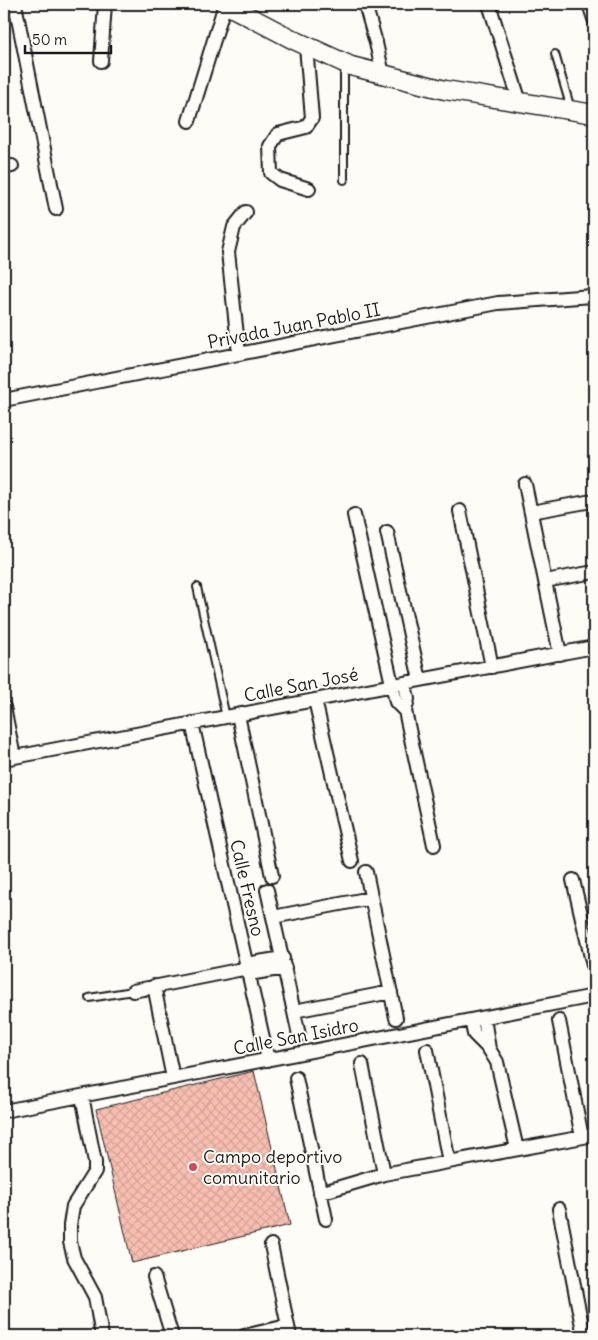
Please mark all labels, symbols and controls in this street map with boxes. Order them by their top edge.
scale bar [25,22,111,54]
text: 50 m [32,30,67,49]
street label: Privada Juan Pablo II [206,297,382,354]
street label: Calle San José [242,662,360,707]
street label: Calle Fresno [225,837,270,939]
street label: Calle San Isidro [231,1013,360,1060]
place label: Campo deportivo comunitario [203,1145,342,1189]
marker: Campo deportivo comunitario [187,1161,199,1173]

